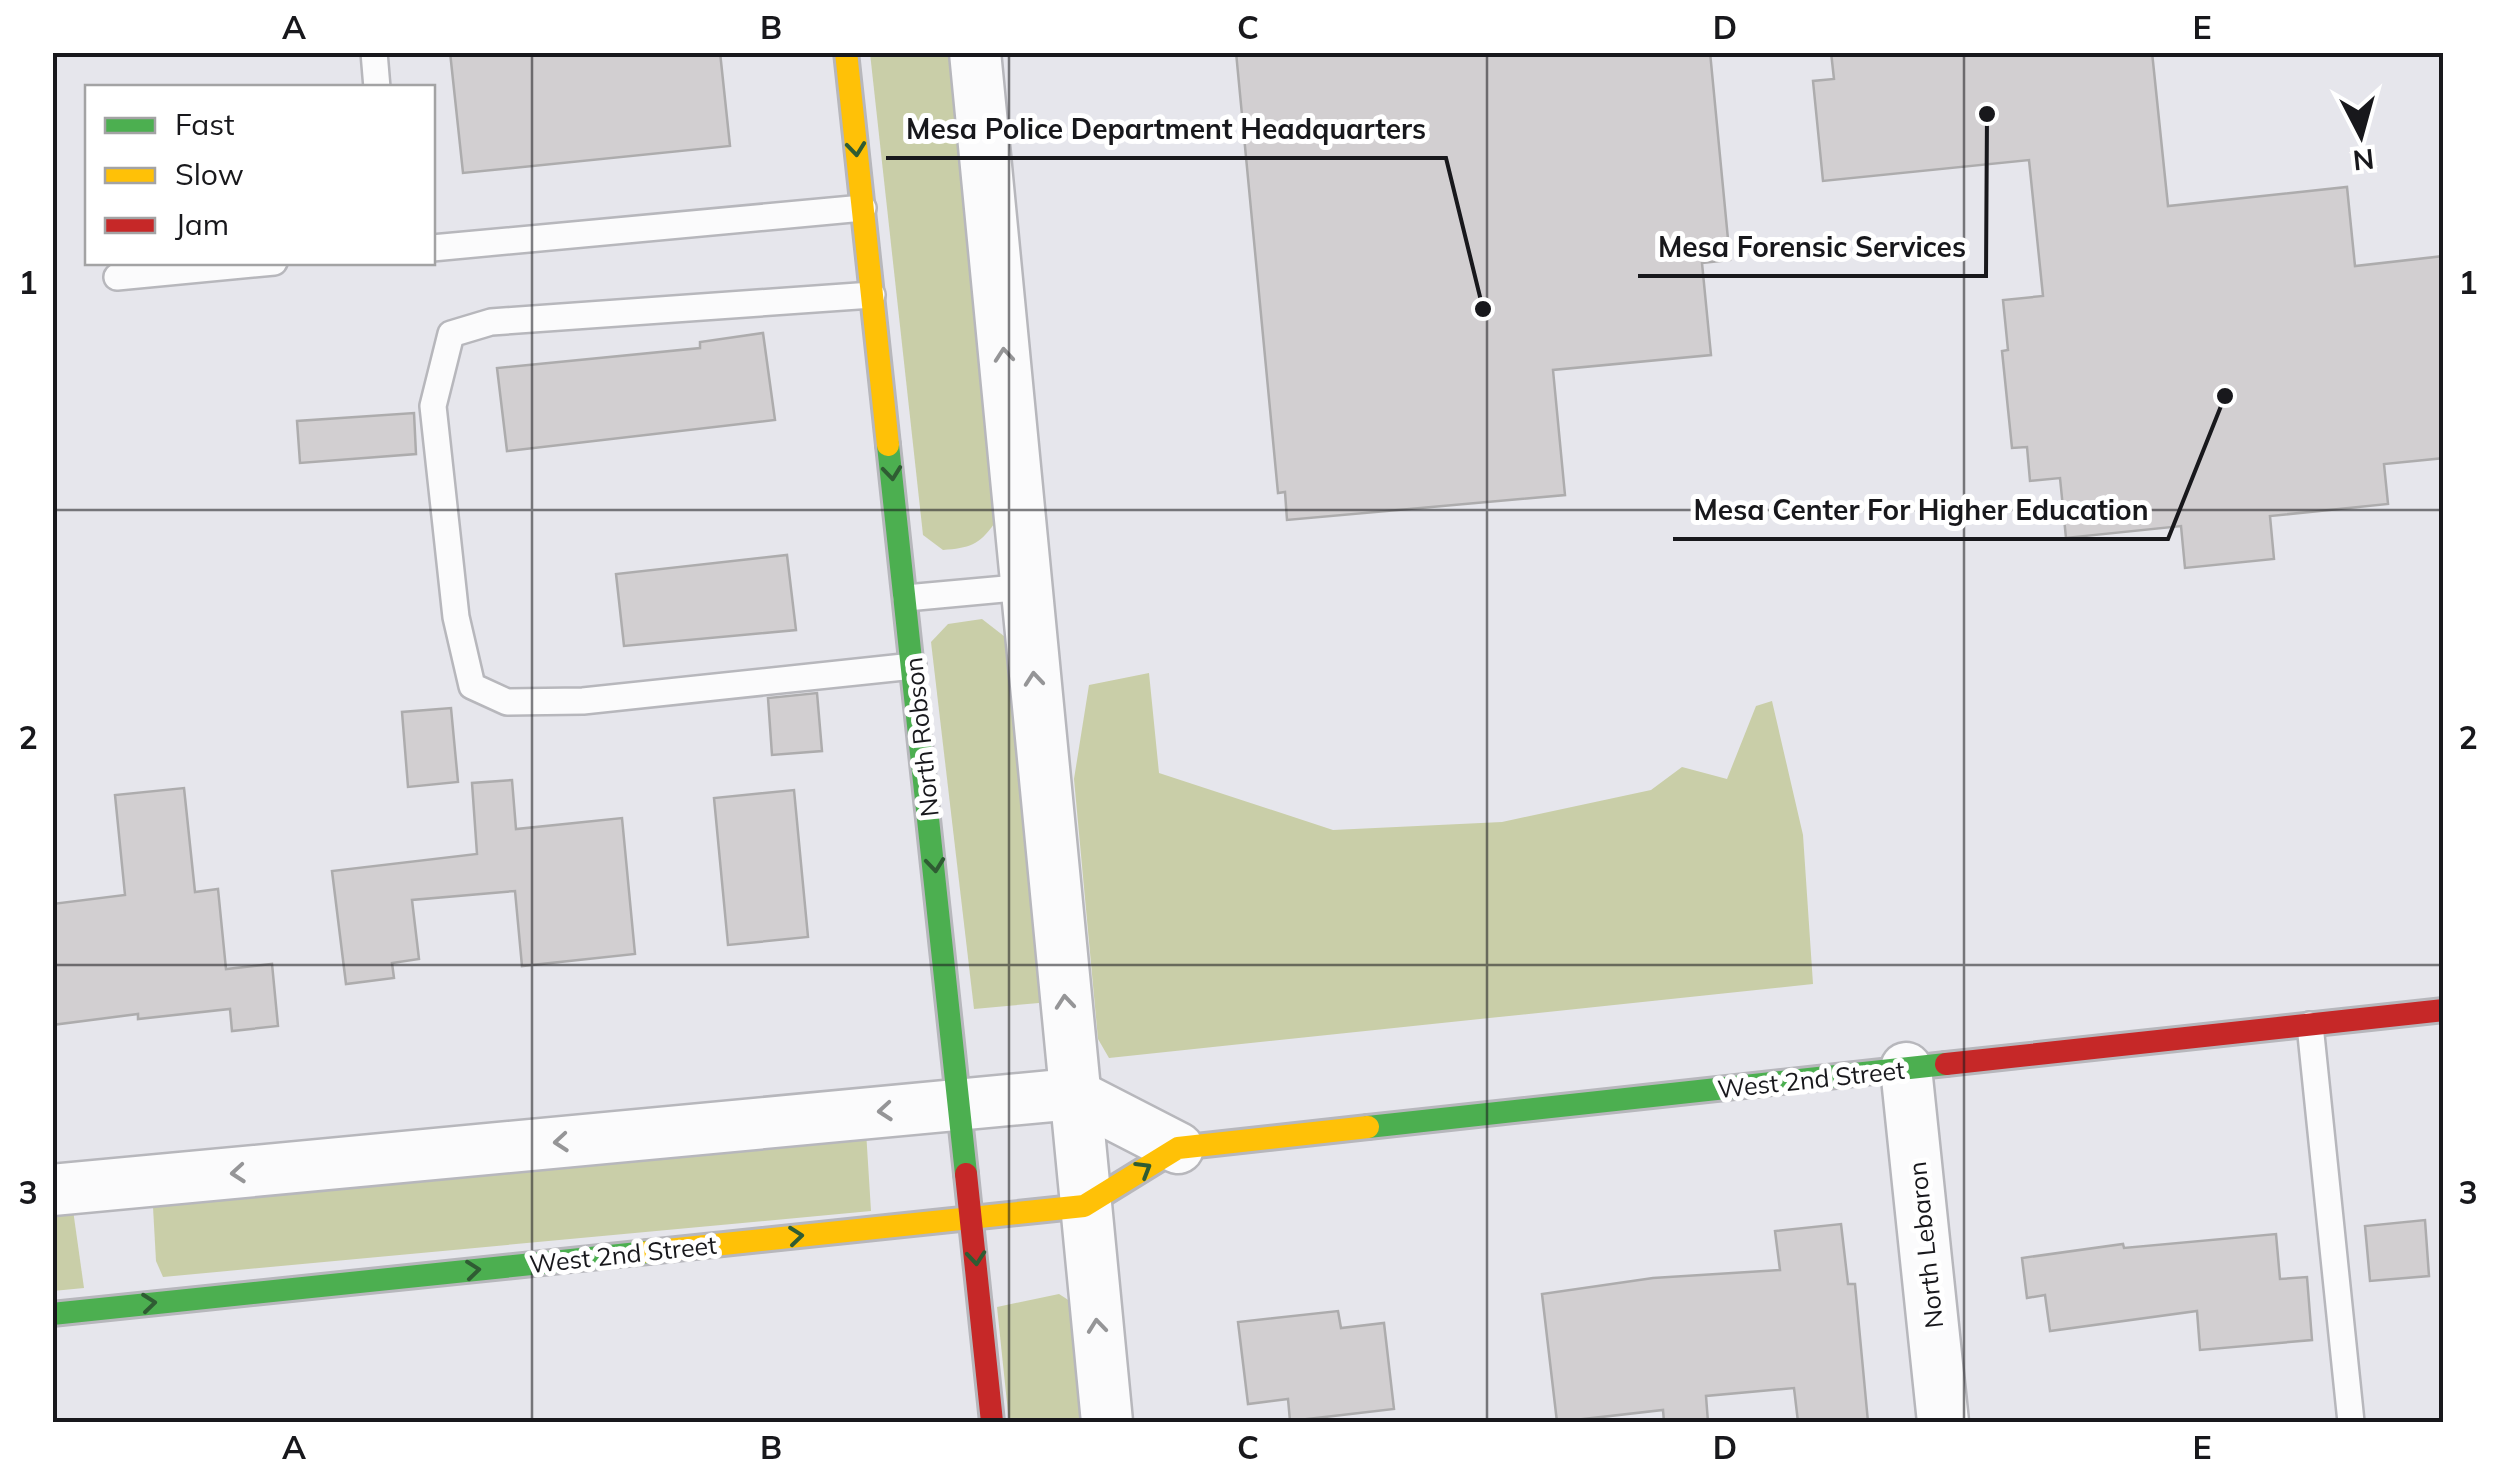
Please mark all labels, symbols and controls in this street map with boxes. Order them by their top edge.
text: A [282,7,306,47]
text: B [760,7,782,47]
text: C [1237,7,1259,47]
text: D [1713,7,1737,47]
text: E [2192,7,2212,47]
legend [85,85,435,265]
north arrow [2311,85,2411,185]
callout: Mesa Police Department Headquarters [886,100,1446,158]
text: Fast [175,105,235,143]
text: Mesa Police Department Headquarters [906,111,1426,146]
one-way arrow [845,142,867,158]
text: N [2351,142,2376,179]
text: Slow [175,155,244,193]
text: Jam [175,205,229,243]
callout: Mesa Forensic Services [1638,218,1986,276]
text: Mesa Forensic Services [1658,229,1966,264]
text: 1 [18,262,38,302]
text: 1 [2458,262,2478,302]
one-way arrow [993,347,1015,363]
one-way arrow [881,465,902,481]
callout: Mesa Center For Higher Education [1673,481,2168,539]
text: Mesa Center For Higher Education [1693,492,2149,527]
street label: North Robson [897,656,945,818]
one-way arrow [1024,670,1046,686]
text: 2 [18,717,38,757]
text: 2 [2458,717,2478,757]
one-way arrow [924,858,945,874]
one-way arrow [1054,994,1076,1010]
street label: West 2nd Street [1716,1054,1906,1104]
one-way arrow [876,1100,892,1121]
one-way arrow [553,1131,569,1152]
street label: North Lebaron [1901,1160,1949,1330]
one-way arrow [229,1161,245,1183]
one-way arrow [1133,1162,1151,1181]
text: 3 [18,1172,38,1212]
text: 3 [2458,1172,2478,1212]
one-way arrow [788,1226,804,1247]
street label: West 2nd Street [528,1229,718,1279]
one-way arrow [965,1250,986,1266]
one-way arrow [465,1259,481,1281]
one-way arrow [142,1293,158,1315]
one-way arrow [1087,1317,1108,1333]
text: A [282,1427,306,1467]
text: B [760,1427,782,1467]
text: C [1237,1427,1259,1467]
text: D [1713,1427,1737,1467]
text: E [2192,1427,2212,1467]

